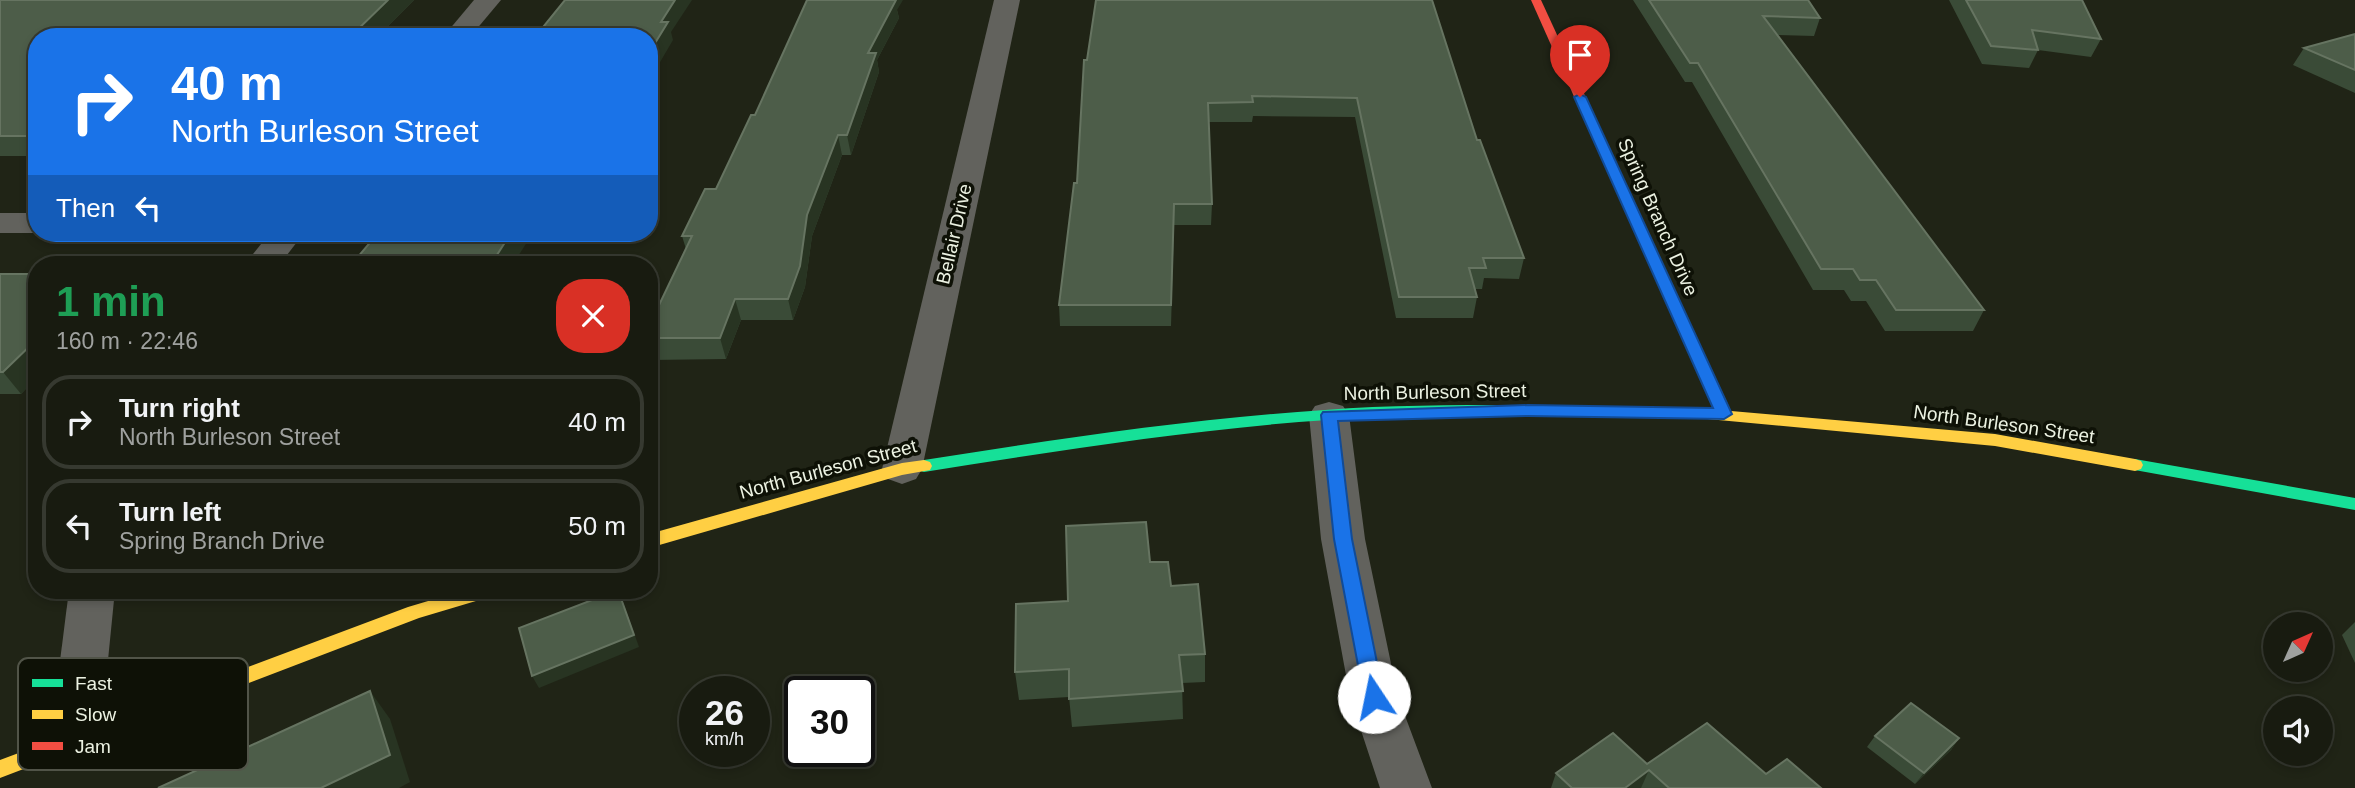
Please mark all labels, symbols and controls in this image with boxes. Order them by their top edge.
pin [1550,25,1610,97]
icon: arrive [1561,36,1599,74]
icon: right [56,56,147,147]
text: 40 m [171,56,283,110]
text: North Burleson Street [171,113,479,149]
street label: Spring Branch Drive [1614,135,1702,299]
street label: Bellair Drive [932,182,976,286]
icon: left [129,189,167,227]
text: Then [56,193,115,223]
text: 1 min [56,278,166,325]
button: close [556,279,630,353]
text: 160 m · 22:46 [56,328,198,354]
street label: North Burleson Street [1343,380,1527,404]
text: Turn right [119,393,240,423]
street label: North Burleson Street [1912,401,2097,447]
icon: right [60,403,98,441]
text: 40 m [568,407,626,437]
text: North Burleson Street [119,424,340,450]
street label: North Burleson Street [737,435,920,503]
text: Turn left [119,497,221,527]
icon: left [60,507,98,545]
text: 50 m [568,511,626,541]
text: Spring Branch Drive [119,528,325,554]
north arrow [2263,612,2333,682]
map controls [2263,612,2333,766]
legend [18,658,248,770]
position arrow [1337,660,1411,734]
text: Fast [75,673,113,694]
speed limit sign: 30 [784,676,875,767]
text: 26 [705,693,744,732]
button: sound [2263,696,2333,766]
text: Slow [75,704,116,725]
text: km/h [705,729,744,749]
text: Jam [75,736,111,757]

